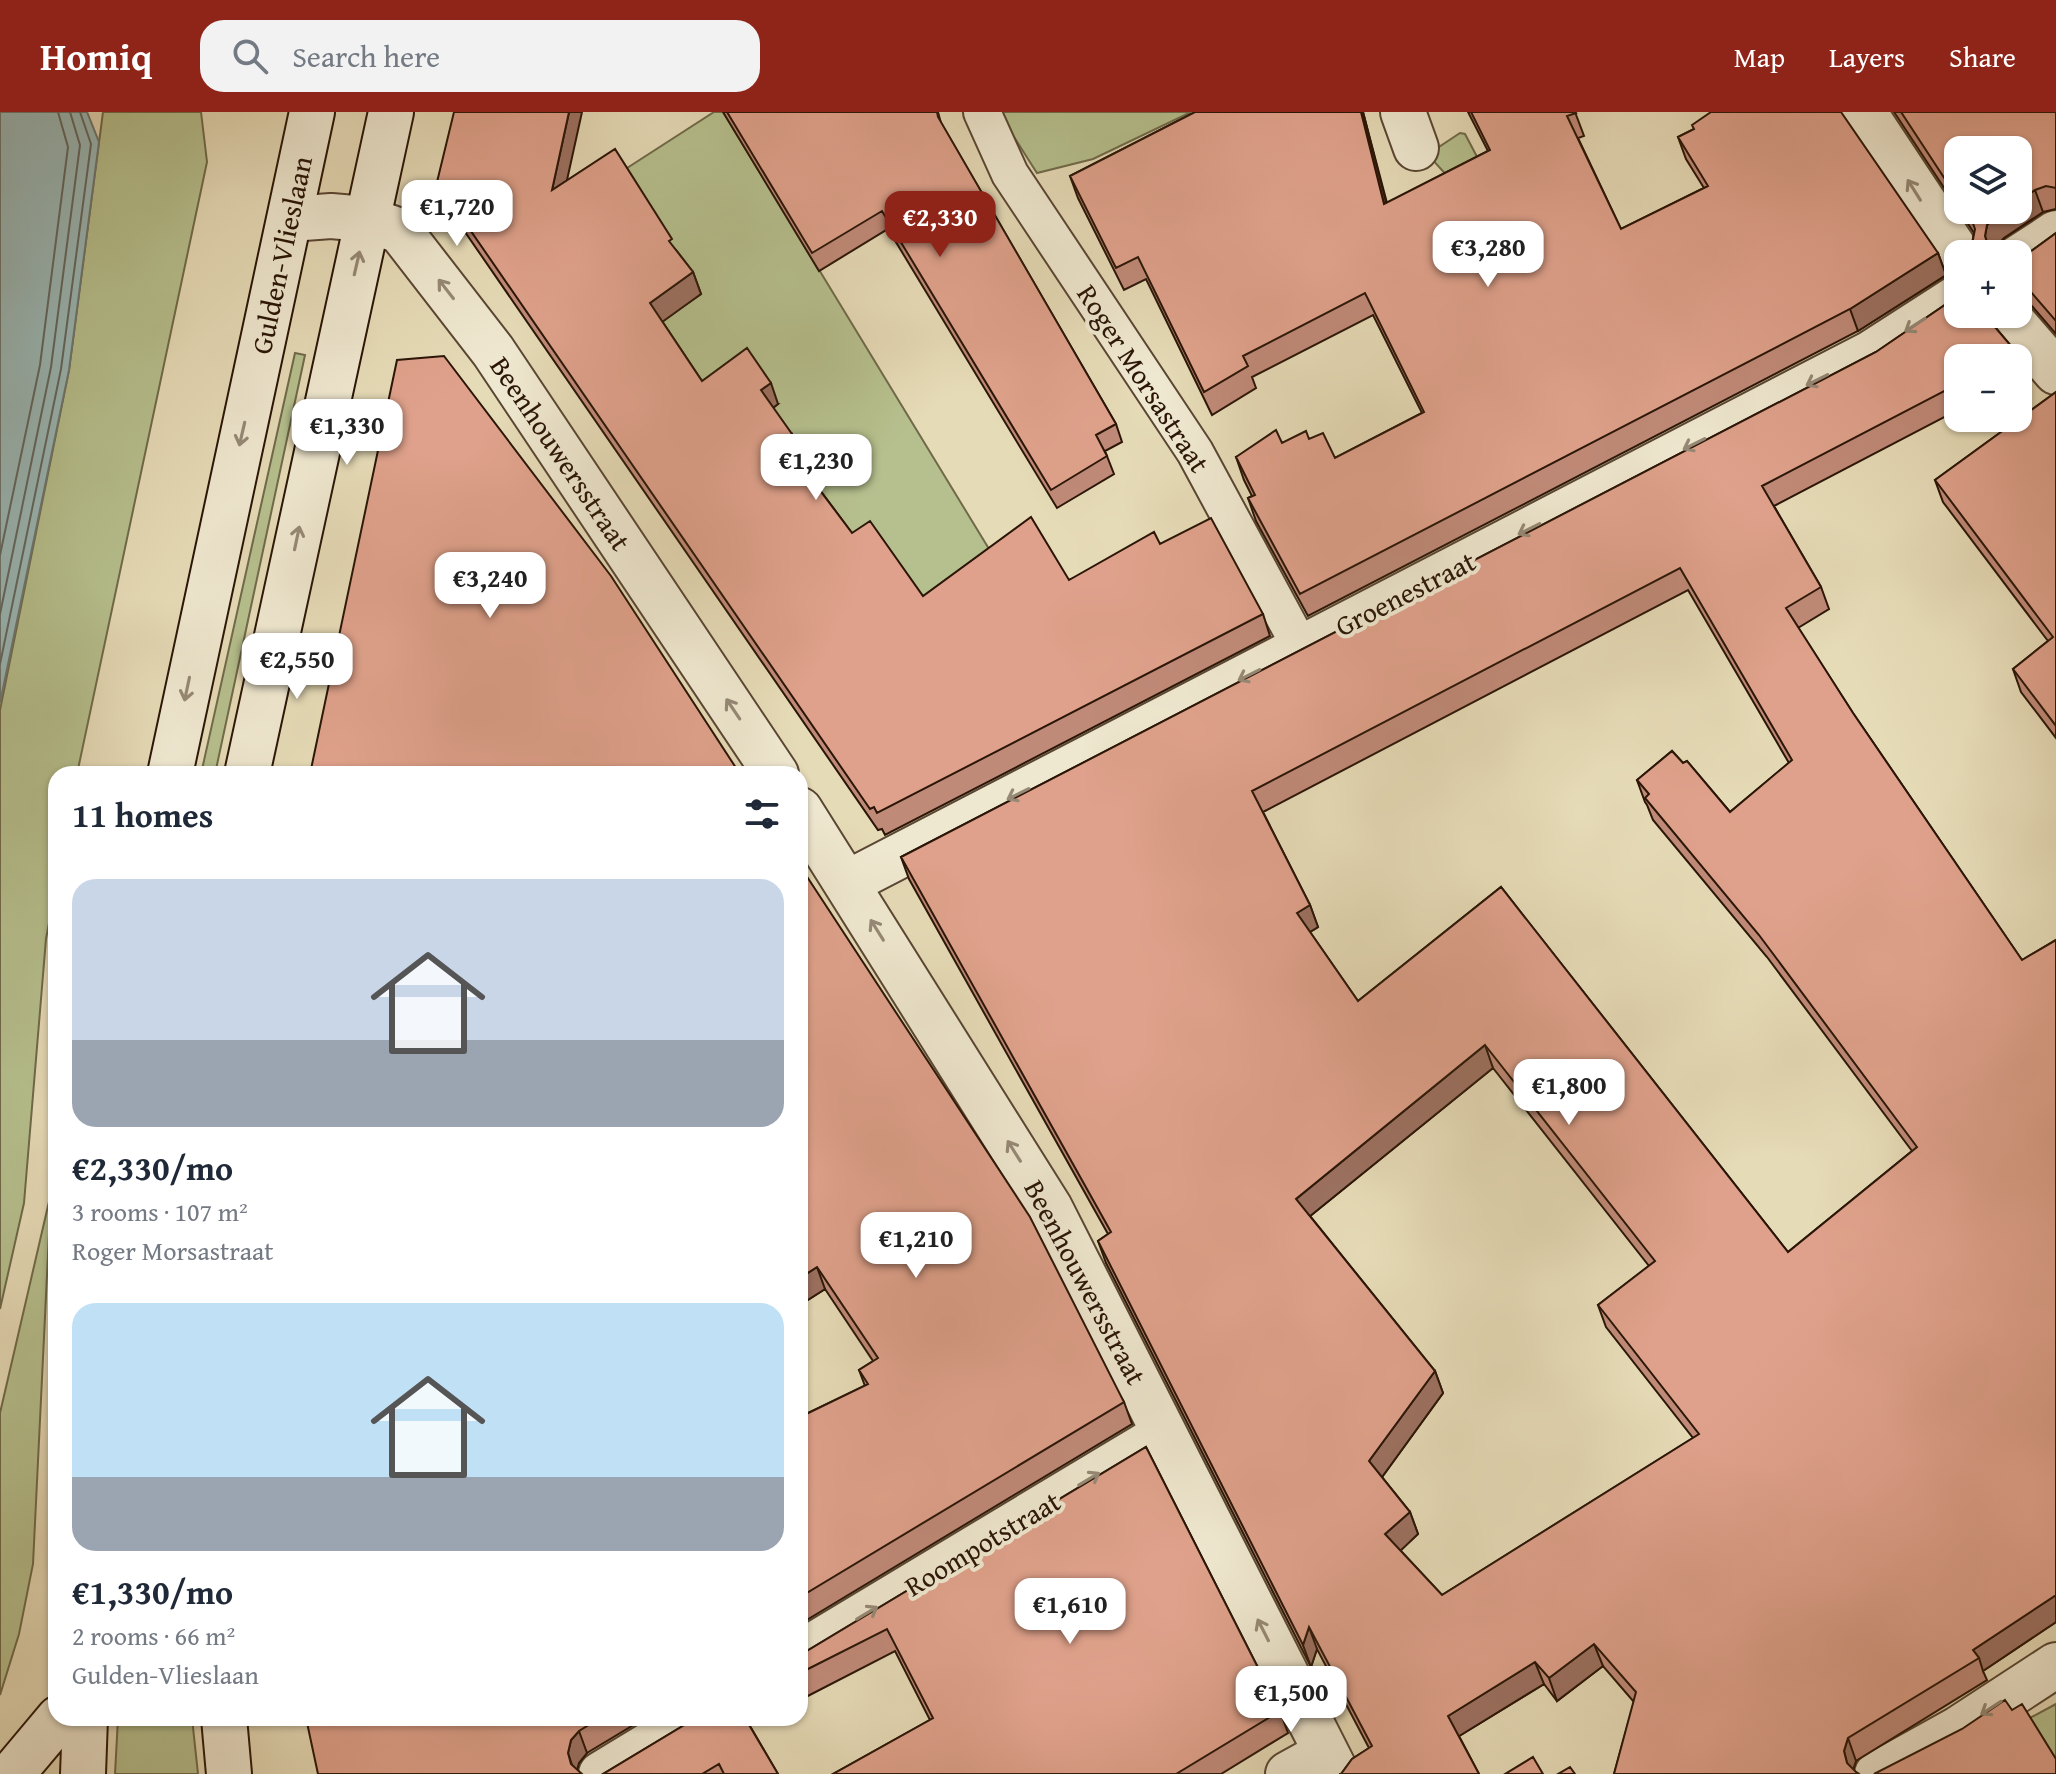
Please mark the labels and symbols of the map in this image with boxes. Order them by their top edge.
street label: Gulden-Vlieslaan [240,152,322,358]
one-way arrow [1905,179,1921,202]
pin: €1,720 [392,180,522,248]
pin: €2,330 [875,191,1005,259]
pin: €3,280 [1423,221,1553,289]
one-way arrow [350,250,365,276]
street label: Roger Morsastraat [1068,276,1220,480]
one-way arrow [437,279,454,300]
one-way arrow [1904,316,1926,333]
street label: Beenhouwersstraat [481,348,641,559]
one-way arrow [1806,373,1830,389]
pin: €1,330 [282,399,412,467]
one-way arrow [234,421,249,447]
pin: €1,230 [751,434,881,502]
one-way arrow [1683,436,1707,452]
one-way arrow [1518,522,1541,538]
one-way arrow [290,526,305,551]
street label: Groenestraat [1328,540,1482,646]
pin: €3,240 [425,552,555,620]
pin: €2,550 [232,633,362,701]
one-way arrow [1237,667,1261,683]
one-way arrow [179,675,194,701]
one-way arrow [724,699,741,721]
one-way arrow [1006,787,1030,803]
one-way arrow [869,919,885,942]
pin: €1,800 [1504,1059,1634,1127]
one-way arrow [1006,1140,1022,1163]
street label: Beenhouwersstraat [1015,1172,1157,1392]
pin: €1,210 [851,1212,981,1280]
one-way arrow [1077,1470,1100,1486]
street label: Roompotstraat [896,1480,1068,1606]
pin: €1,610 [1005,1578,1135,1646]
one-way arrow [855,1605,878,1621]
one-way arrow [1255,1618,1271,1642]
pin: €1,500 [1226,1666,1356,1734]
one-way arrow [1980,1699,2002,1716]

